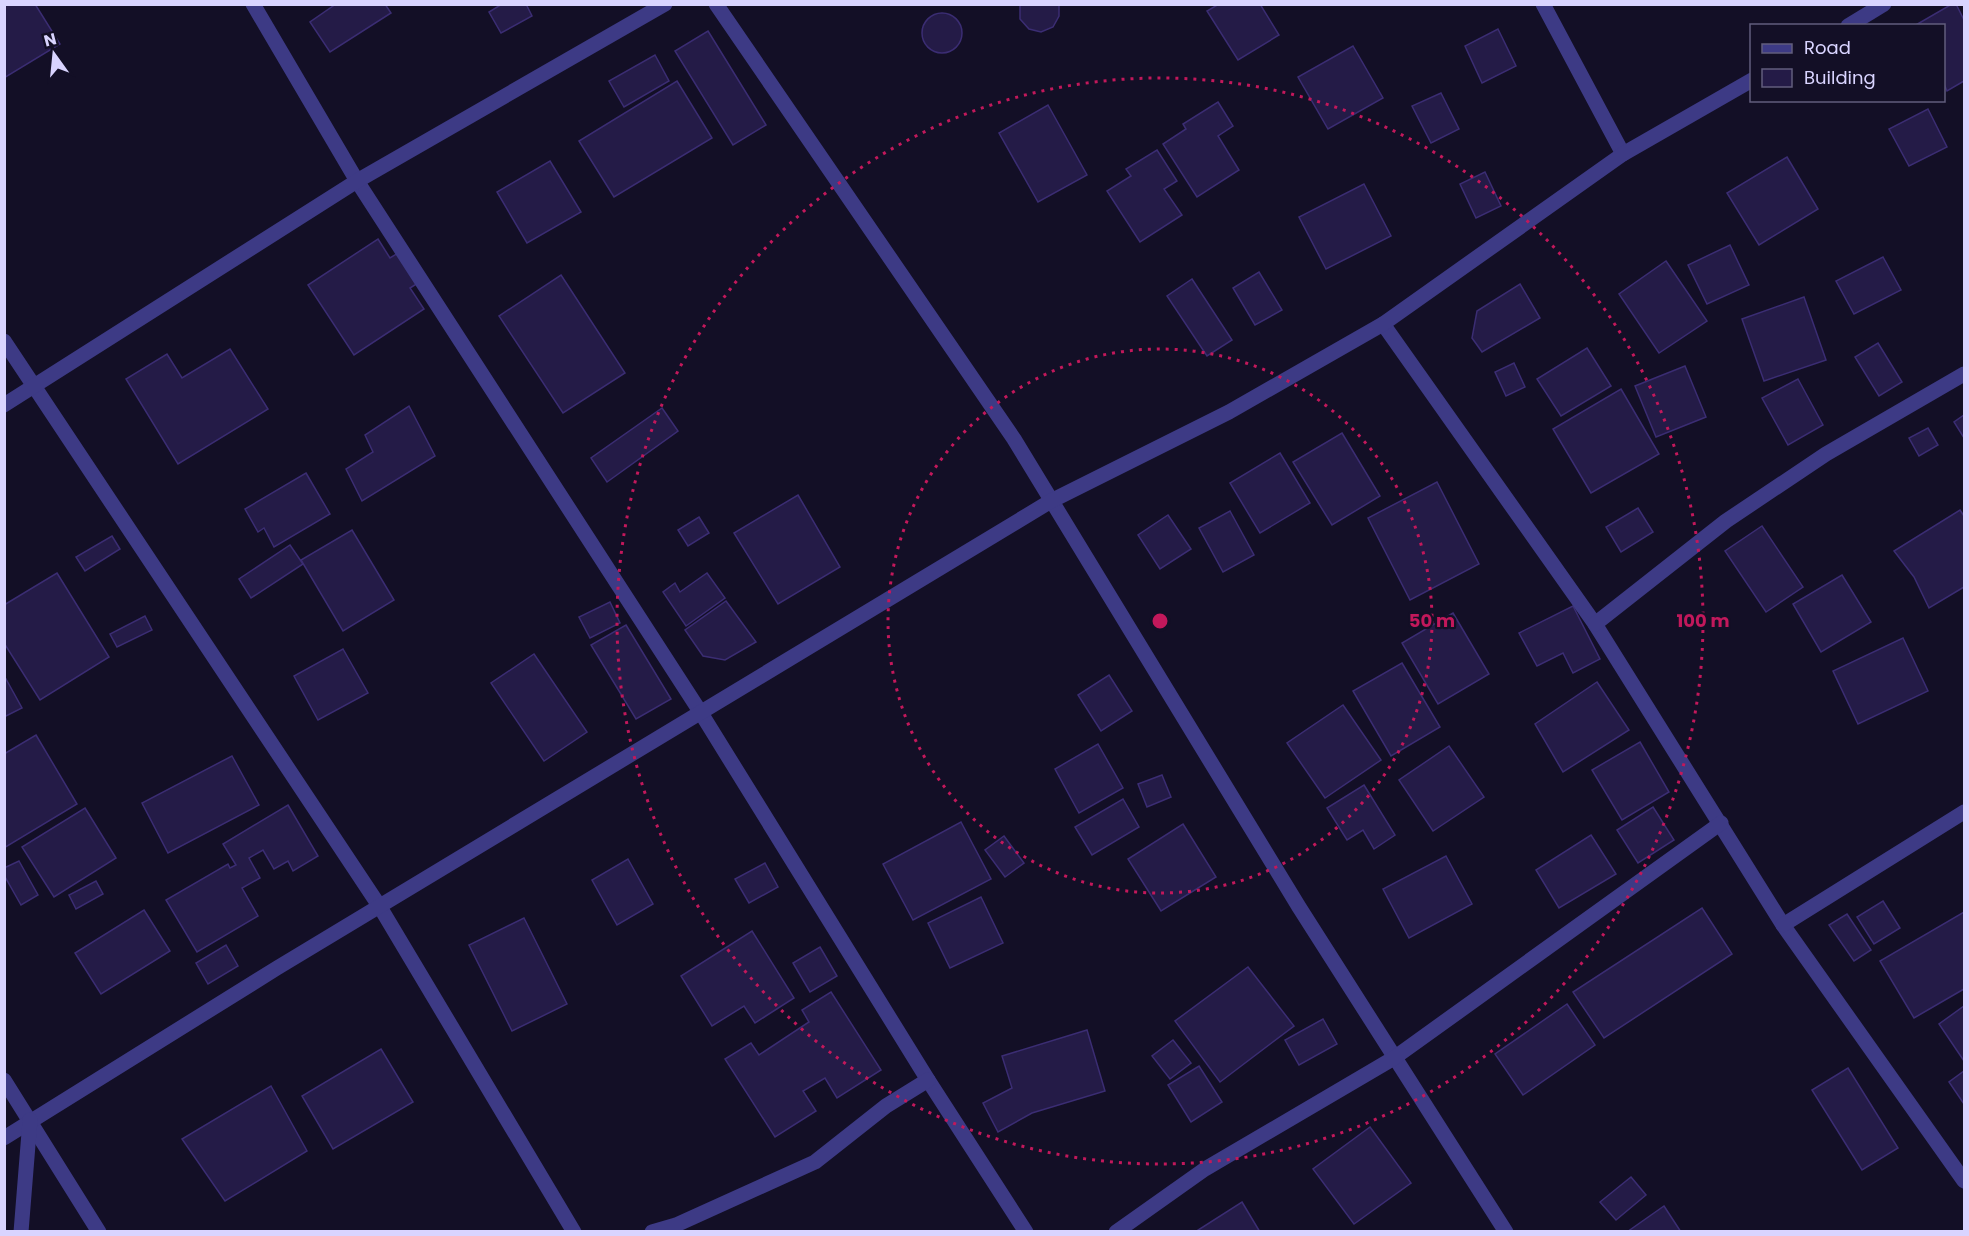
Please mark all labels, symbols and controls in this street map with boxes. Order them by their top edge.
north arrow [24,24,84,84]
legend [1750,24,1945,102]
text: N [41,27,59,53]
text: Road [1804,35,1851,60]
text: Building [1804,65,1876,90]
text: 50 m [1409,608,1455,633]
text: 100 m [1676,608,1730,633]
centre of rings [1150,611,1170,631]

